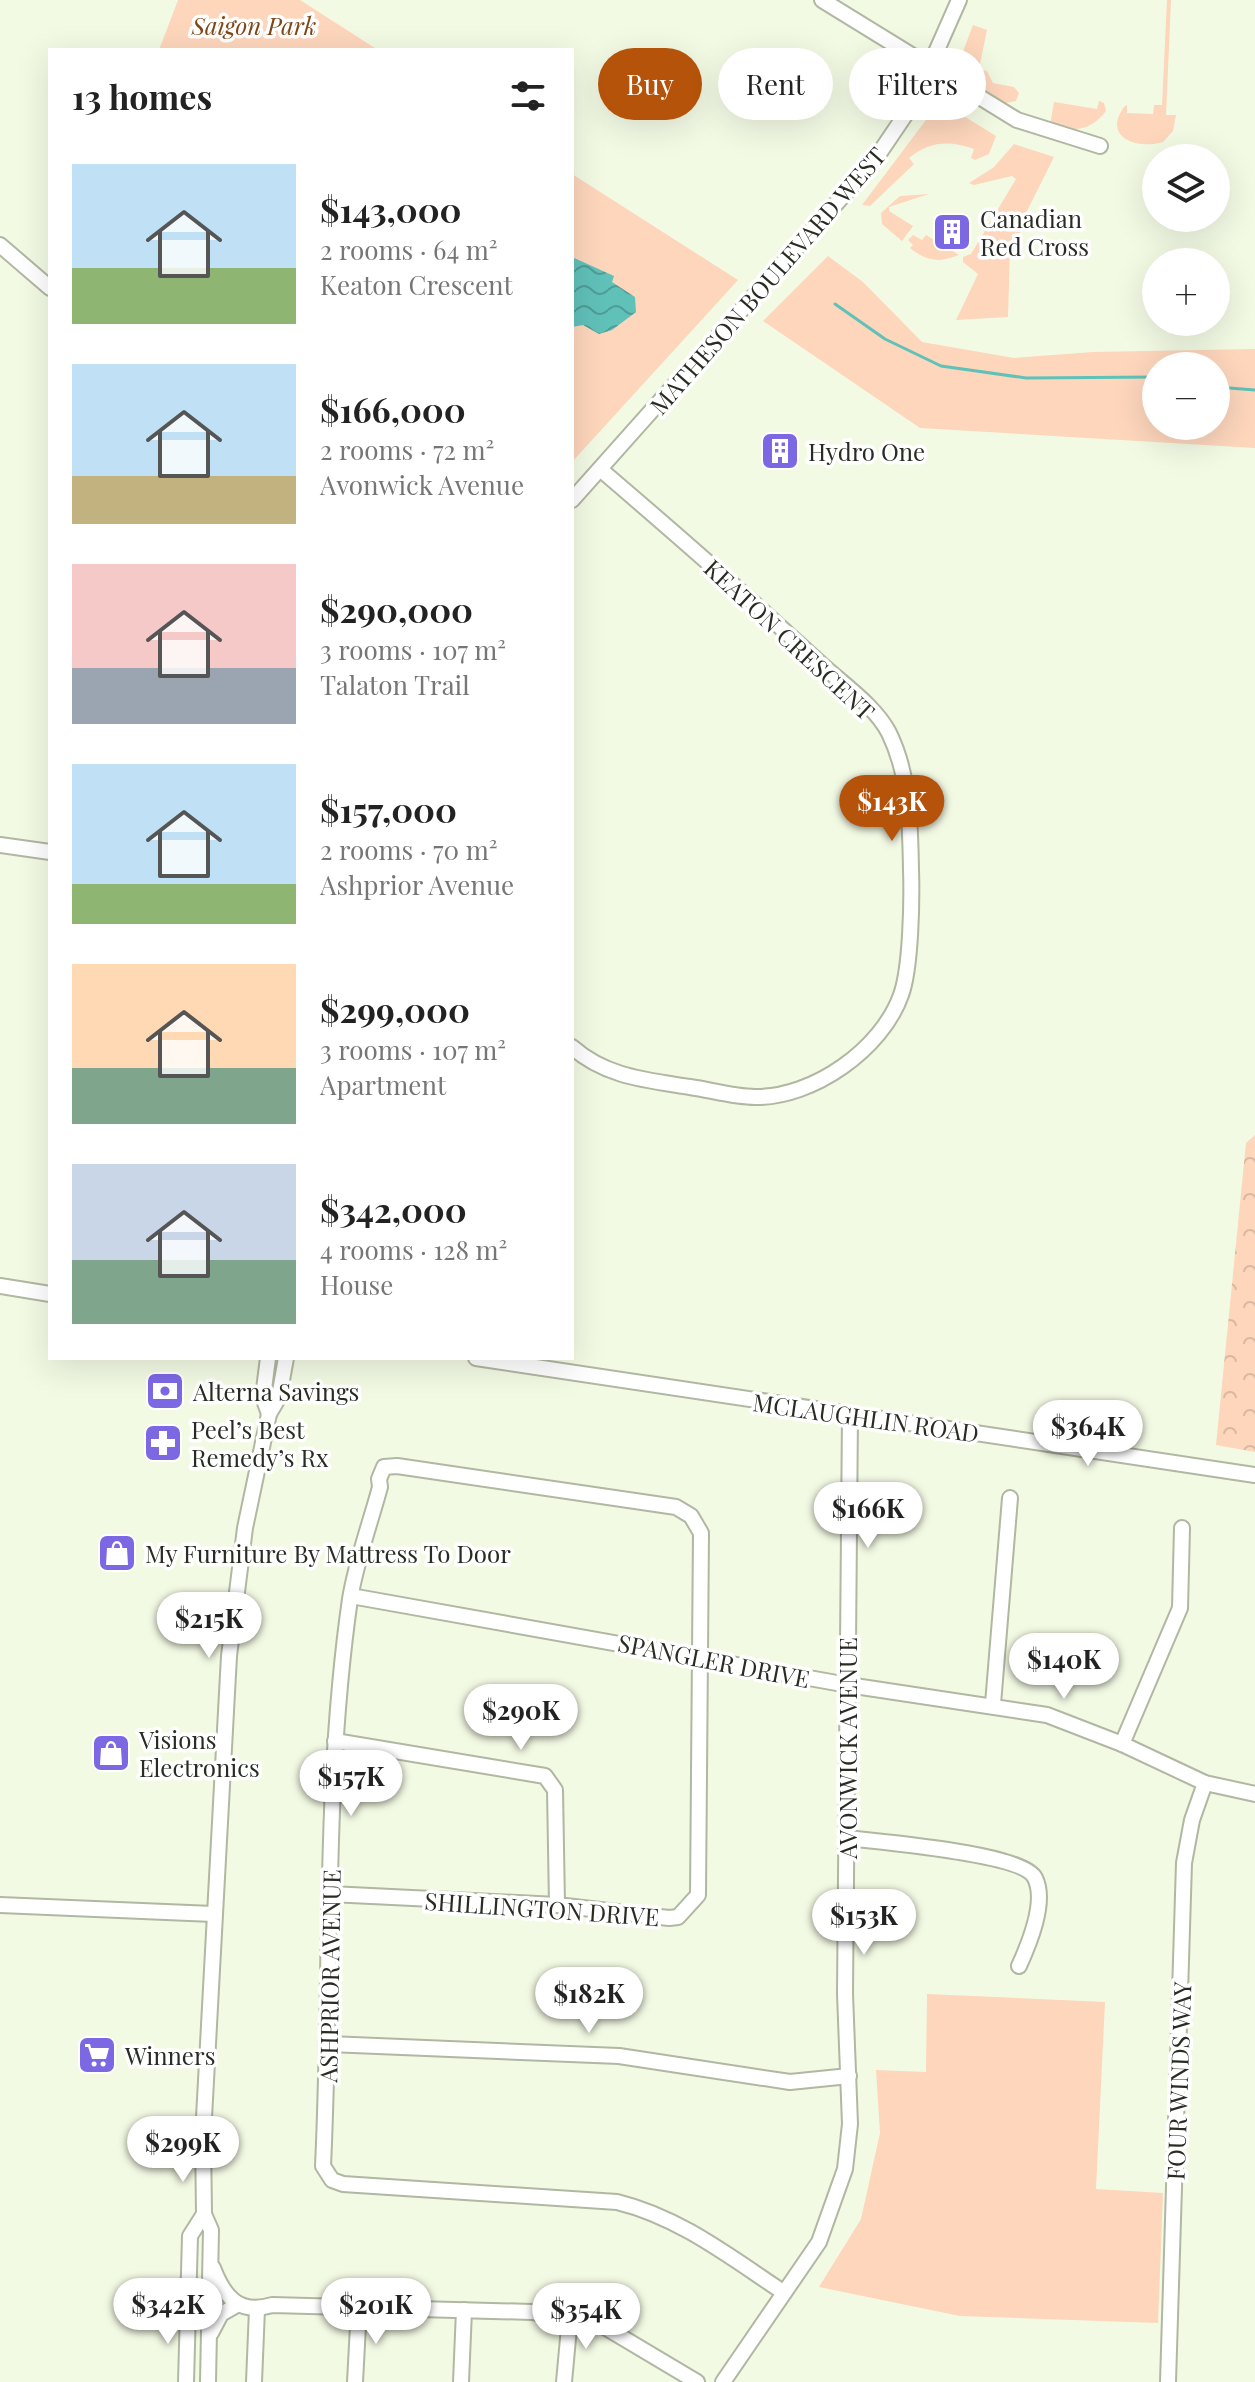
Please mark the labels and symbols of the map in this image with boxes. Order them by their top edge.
park label: Saigon Park [191,9,316,41]
street label: MATHESON BOULEVARD WEST [642,140,892,420]
place label: Canadian Red Cross [980,202,1089,262]
building icon: Canadian Red Cross [931,211,973,253]
building icon: Hydro One [759,430,801,472]
place label: Hydro One [808,435,925,467]
street label: KEATON CRESCENT [698,551,882,727]
pin: $143K [836,775,948,843]
bank icon: Alterna Savings [144,1370,186,1412]
place label: Alterna Savings [192,1375,359,1407]
street label: MCLAUGHLIN ROAD [751,1385,981,1449]
pin: $364K [1032,1400,1144,1468]
place label: Peel’s Best Remedy’s Rx [191,1413,329,1473]
pharmacy icon: Peel’s Best Remedy’s Rx [142,1422,184,1464]
pin: $166K [812,1482,924,1550]
shop icon: My Furniture By Mattress To Door [96,1532,138,1574]
place label: My Furniture By Mattress To Door [145,1537,511,1569]
pin: $215K [153,1592,265,1660]
street label: SPANGLER DRIVE [615,1626,813,1694]
pin: $140K [1008,1633,1120,1701]
street label: AVONWICK AVENUE [831,1637,863,1860]
pin: $290K [465,1684,577,1752]
place label: Visions Electronics [138,1723,260,1783]
shop icon: Visions Electronics [90,1732,132,1774]
pin: $157K [295,1750,407,1818]
street label: ASHPRIOR AVENUE [311,1869,347,2084]
street label: SHILLINGTON DRIVE [424,1884,660,1932]
pin: $153K [808,1889,920,1957]
pin: $182K [533,1967,645,2035]
street label: FOUR WINDS WAY [1159,1980,1197,2181]
supermarket icon: Winners [76,2034,118,2076]
place label: Winners [124,2039,215,2071]
pin: $299K [127,2116,239,2184]
pin: $342K [112,2278,224,2346]
pin: $201K [320,2278,432,2346]
pin: $354K [530,2283,642,2351]

